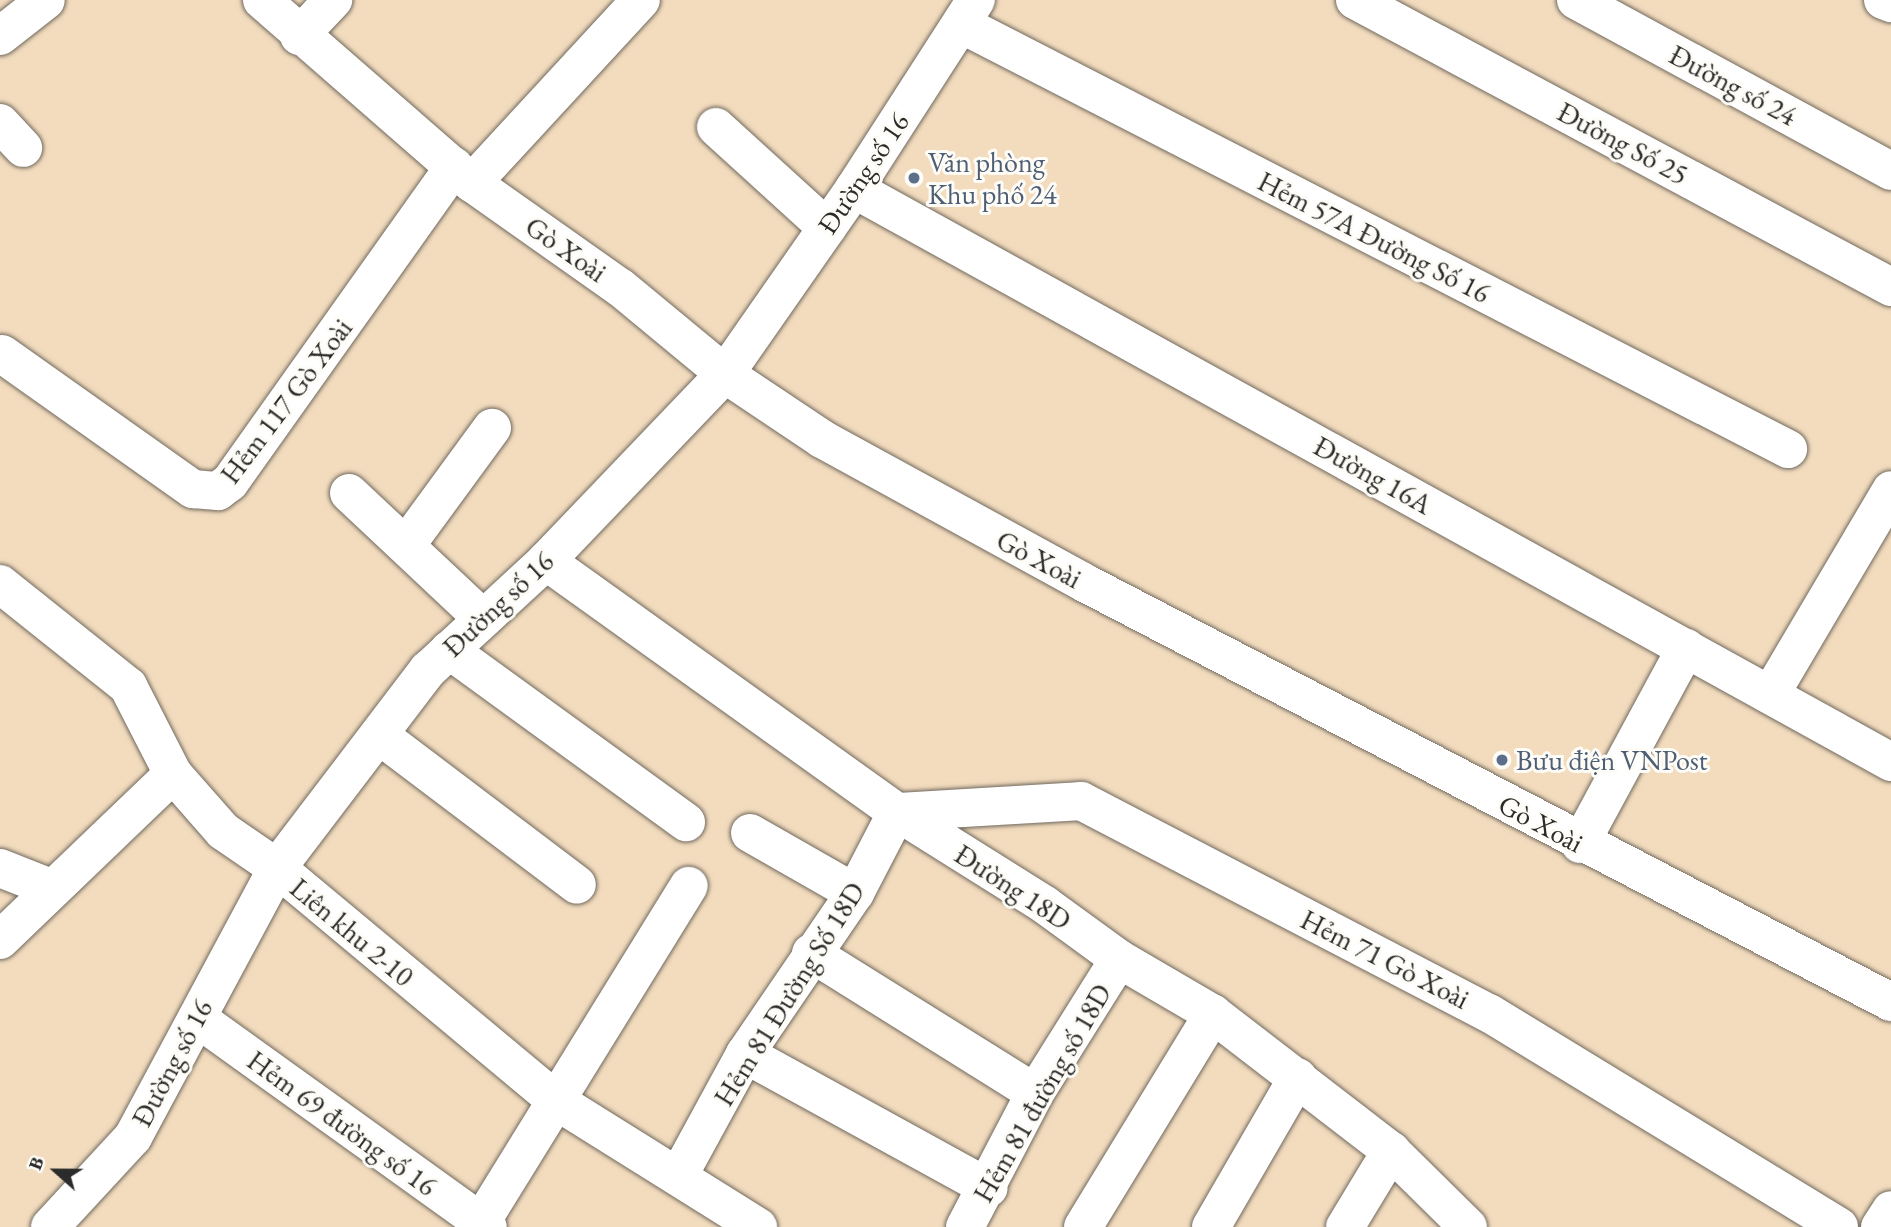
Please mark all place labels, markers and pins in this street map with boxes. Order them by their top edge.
place label: Văn phòng Khu phố 24 [928,145,1057,211]
marker: Văn phòng Khu phố 24 [906,170,922,186]
place label: Bưu điện VNPost [1516,743,1708,777]
marker: Bưu điện VNPost [1494,752,1510,768]

